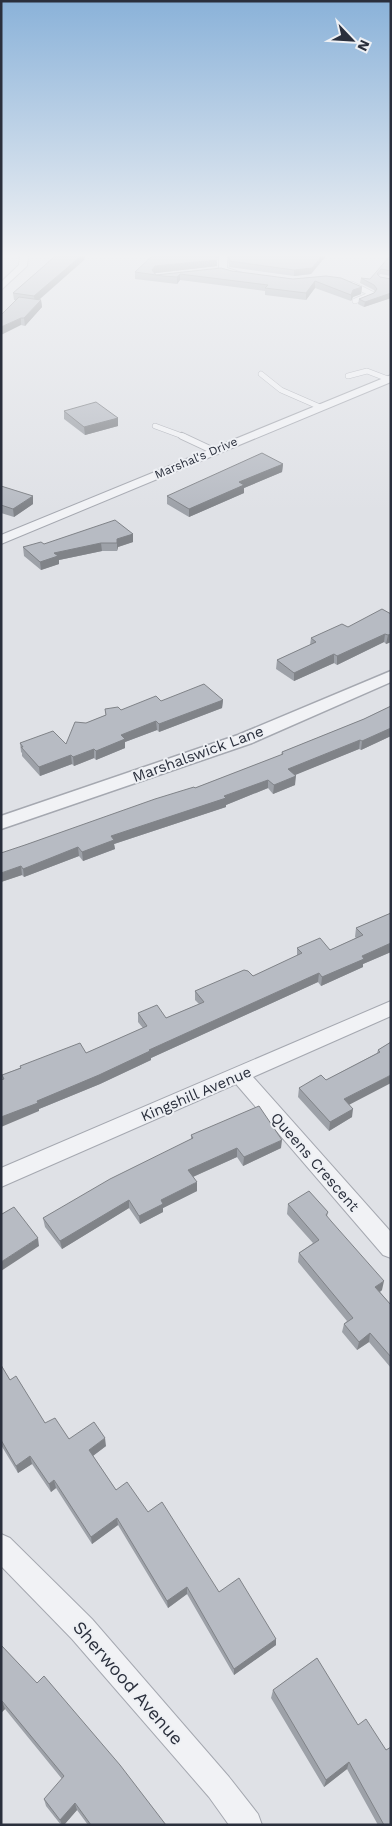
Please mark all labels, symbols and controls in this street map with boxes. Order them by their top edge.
north arrow [327,15,377,65]
text: N [354,37,373,54]
street label: Marshal's Drive [153,434,240,482]
street label: Marshalswick Lane [130,722,266,786]
street label: Kingshill Avenue [138,1063,254,1125]
street label: Queens Crescent [267,1109,363,1216]
street label: Sherwood Avenue [69,1616,188,1749]

